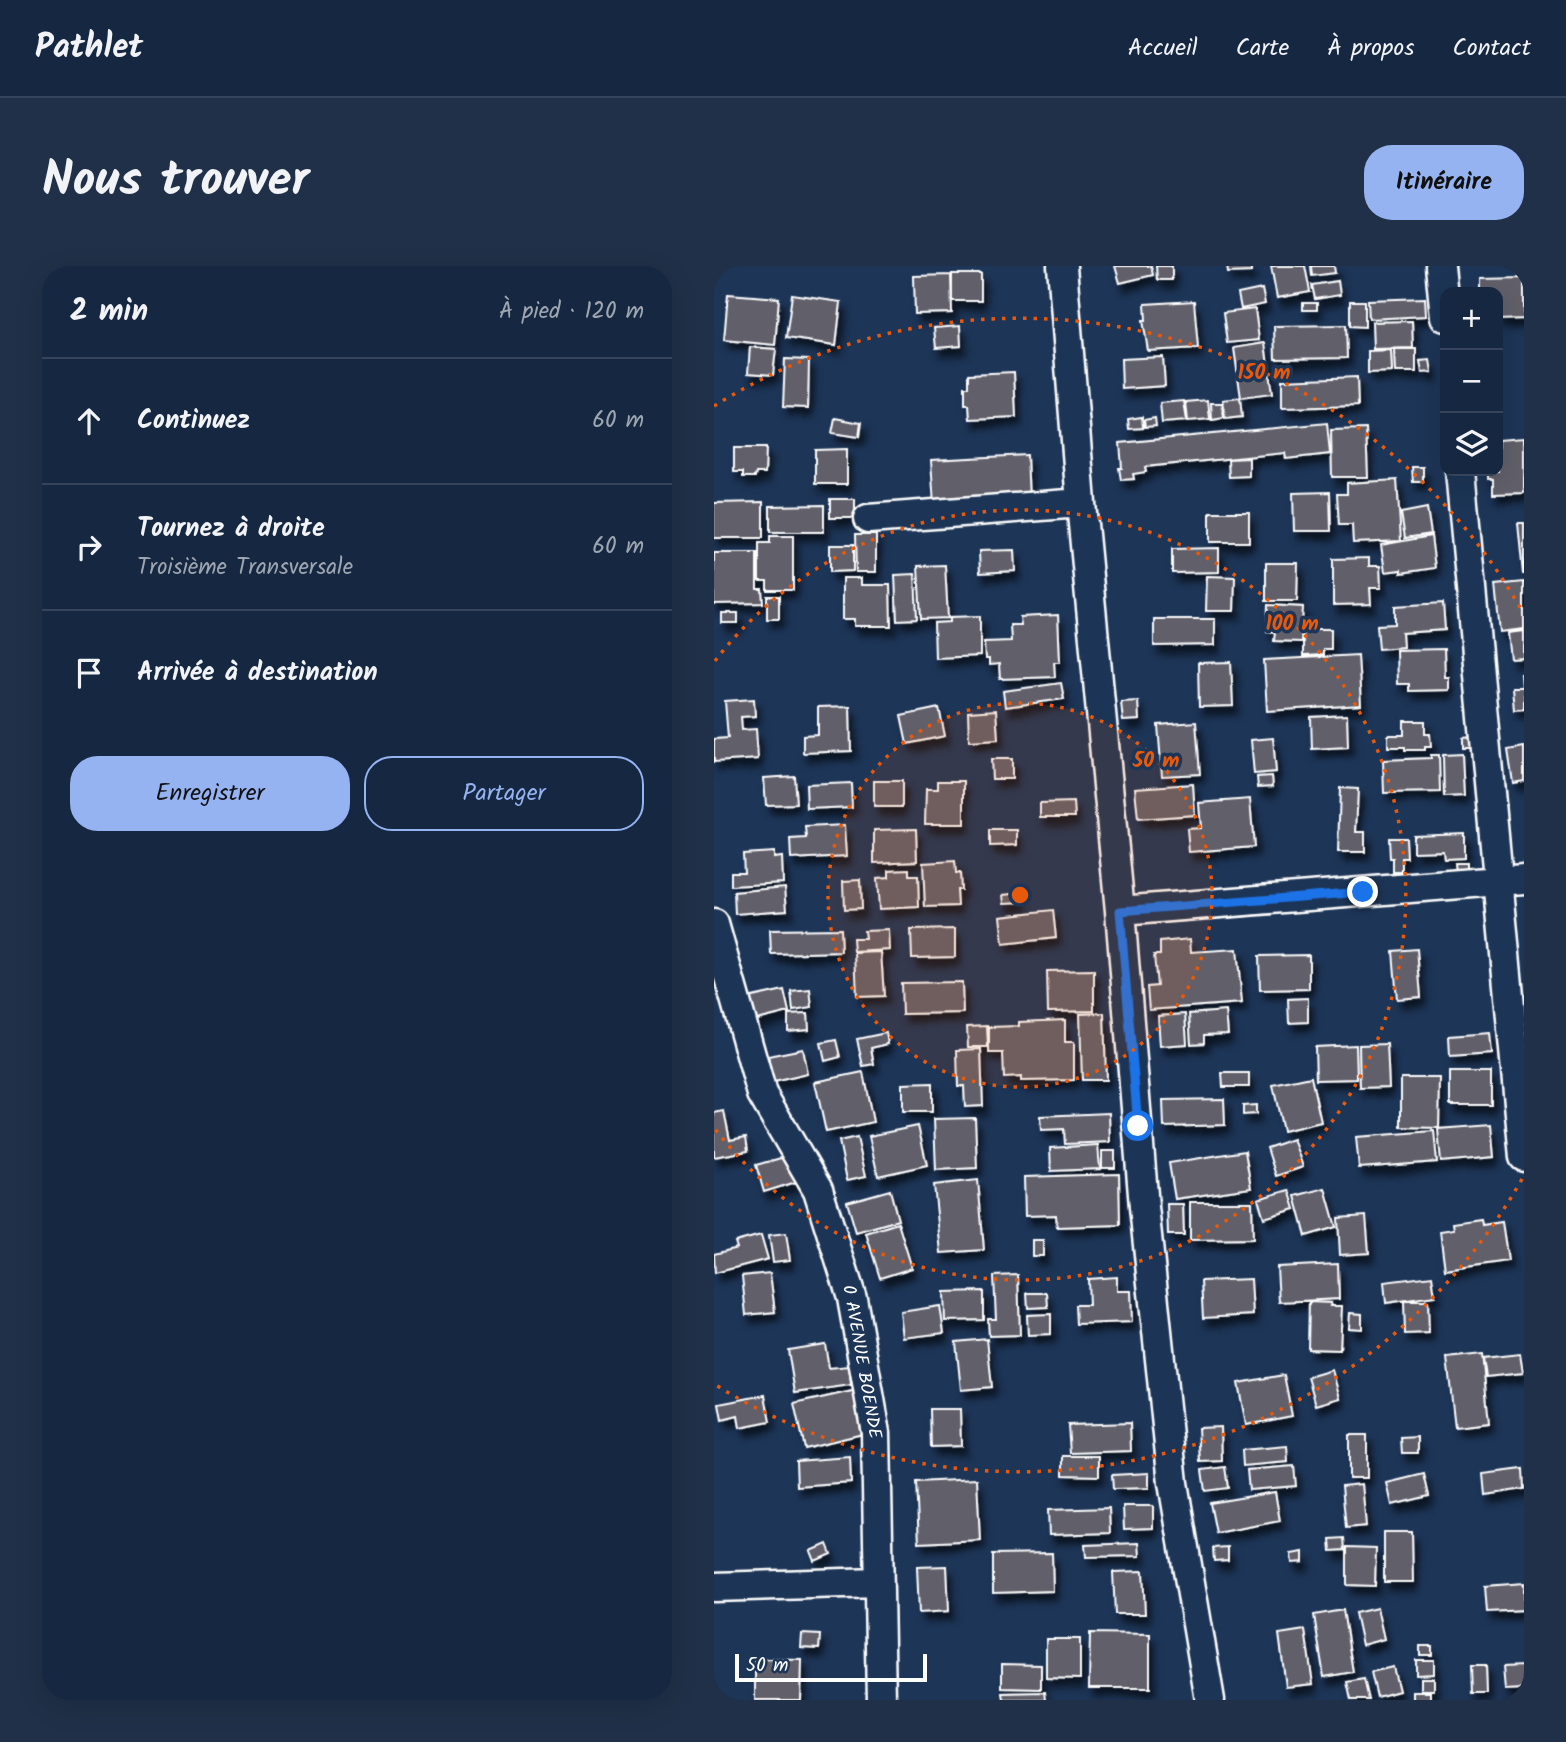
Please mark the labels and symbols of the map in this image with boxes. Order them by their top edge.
text: 150 m [1237,357,1291,390]
text: 100 m [1265,608,1319,641]
text: 50 m [1132,745,1179,778]
route end [1347,876,1378,907]
centre of rings [1008,883,1032,907]
route start [1122,1110,1153,1141]
street label: 0 AVENUE BOENDE [833,1283,889,1441]
scale bar [735,1651,928,1683]

